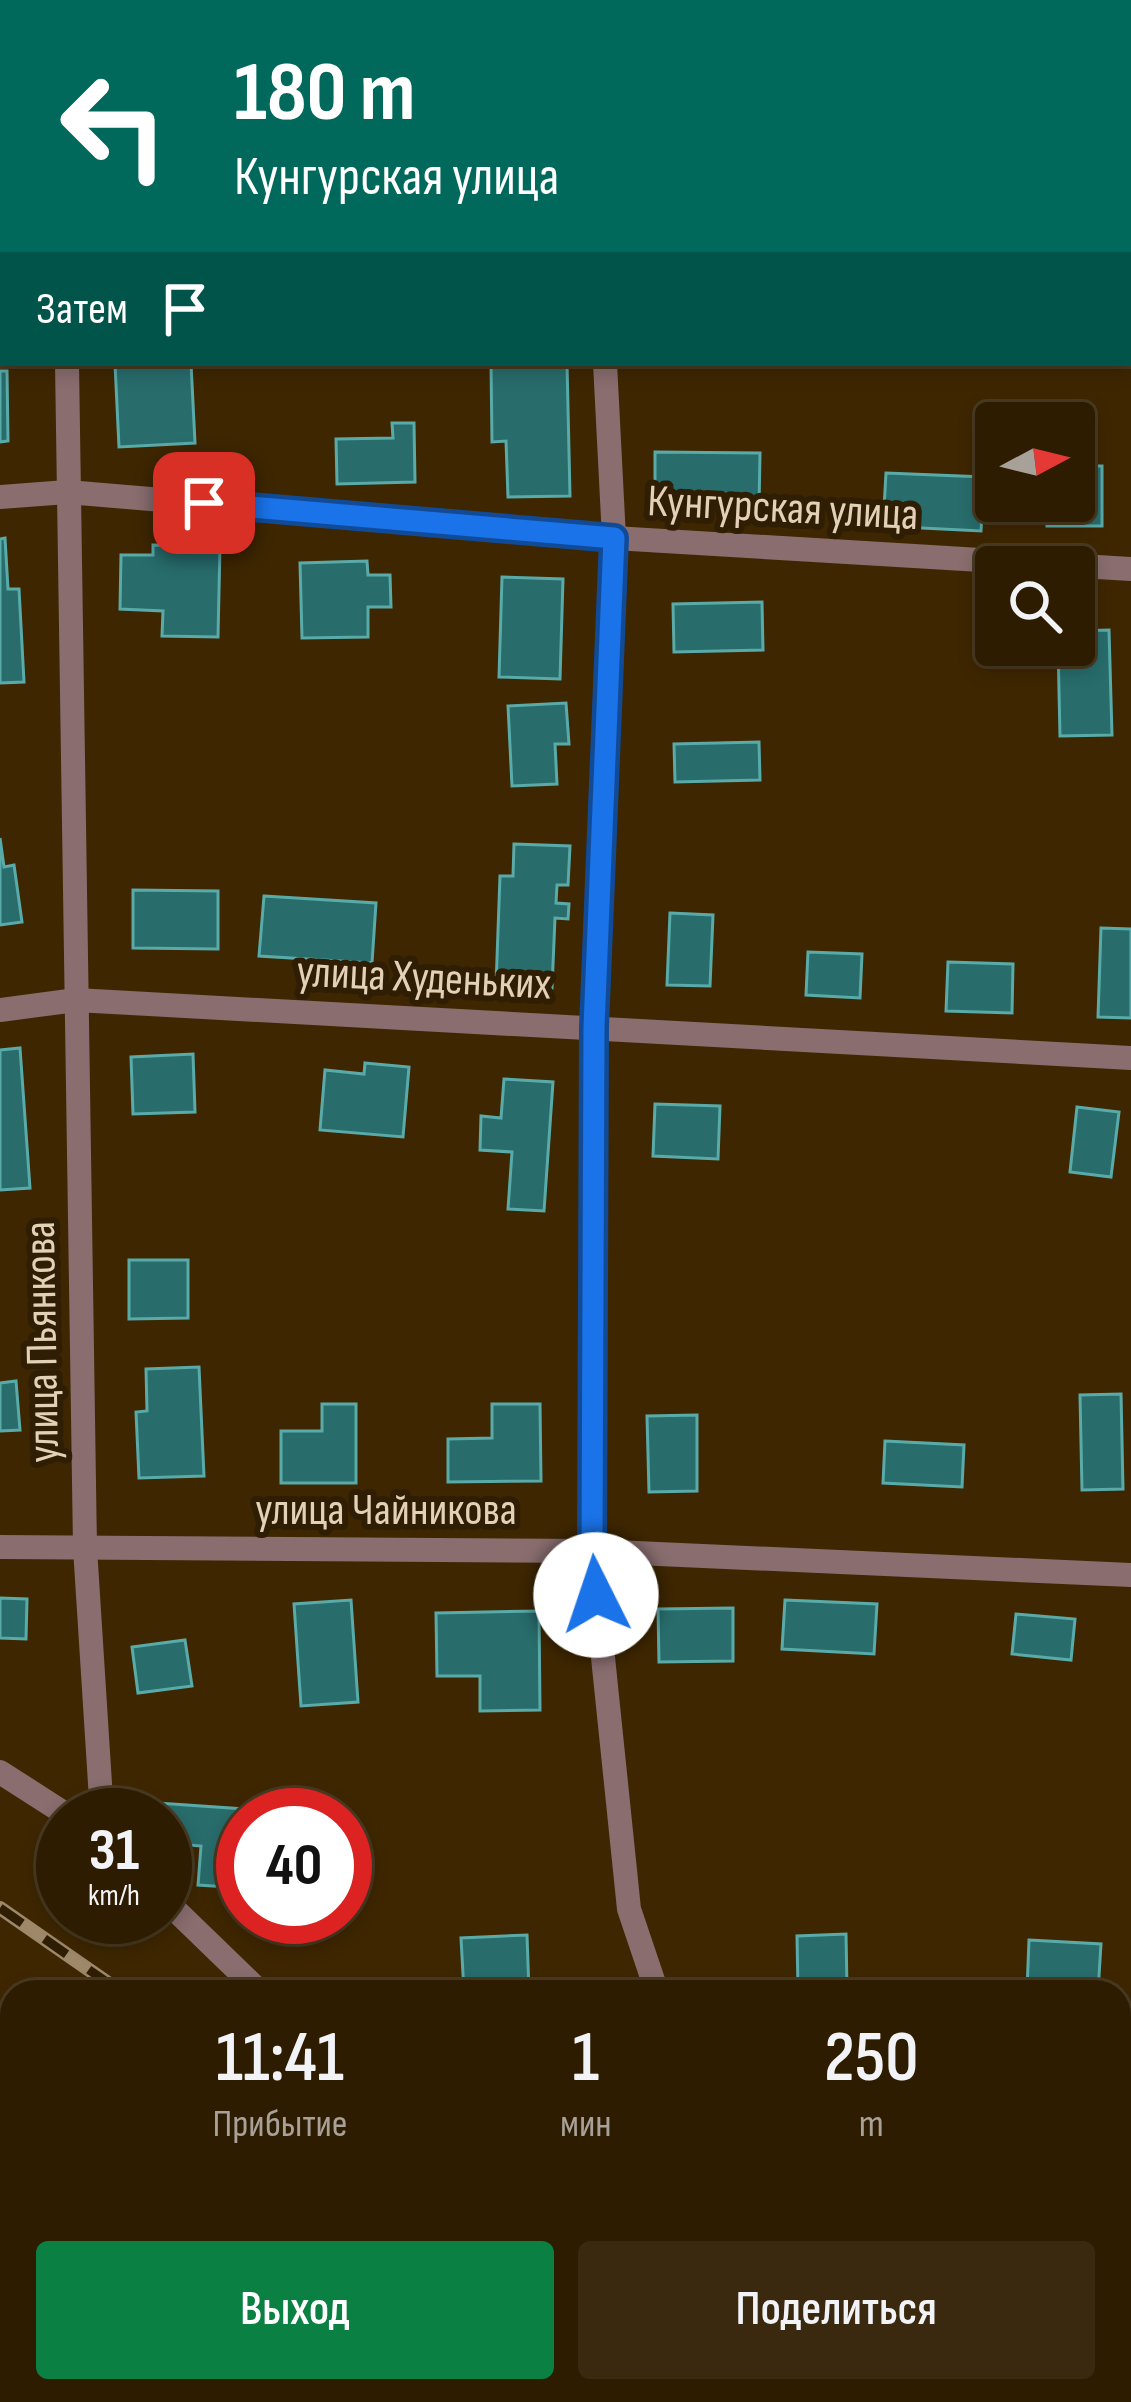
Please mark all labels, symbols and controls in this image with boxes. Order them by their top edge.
text: 180 m [234,43,415,144]
icon: left [36,48,192,204]
text: Кунгурская улица [234,145,559,210]
icon: arrive [152,276,218,342]
text: Затем [36,282,128,337]
north arrow [975,402,1095,522]
map controls [975,402,1095,666]
pin [153,452,255,554]
icon: arrive [171,470,237,536]
street label: Кунгурская улица [646,474,920,543]
button: search [975,546,1095,666]
street label: улица Худеньких [295,944,553,1013]
street label: улица Пьянкова [13,1221,72,1463]
street label: улица Чайникова [255,1483,517,1538]
position arrow [533,1532,659,1658]
speed limit sign: 40 [216,1788,372,1944]
text: 31 [89,1815,139,1887]
text: km/h [88,1878,140,1914]
text: 11:41 [216,2015,344,2102]
text: 1 [572,2015,599,2102]
text: 250 [824,2015,919,2102]
text: Прибытие [212,2101,348,2148]
text: мин [560,2101,612,2148]
text: m [859,2101,884,2148]
button: Выход [36,2241,554,2379]
button: Поделиться [578,2241,1095,2379]

